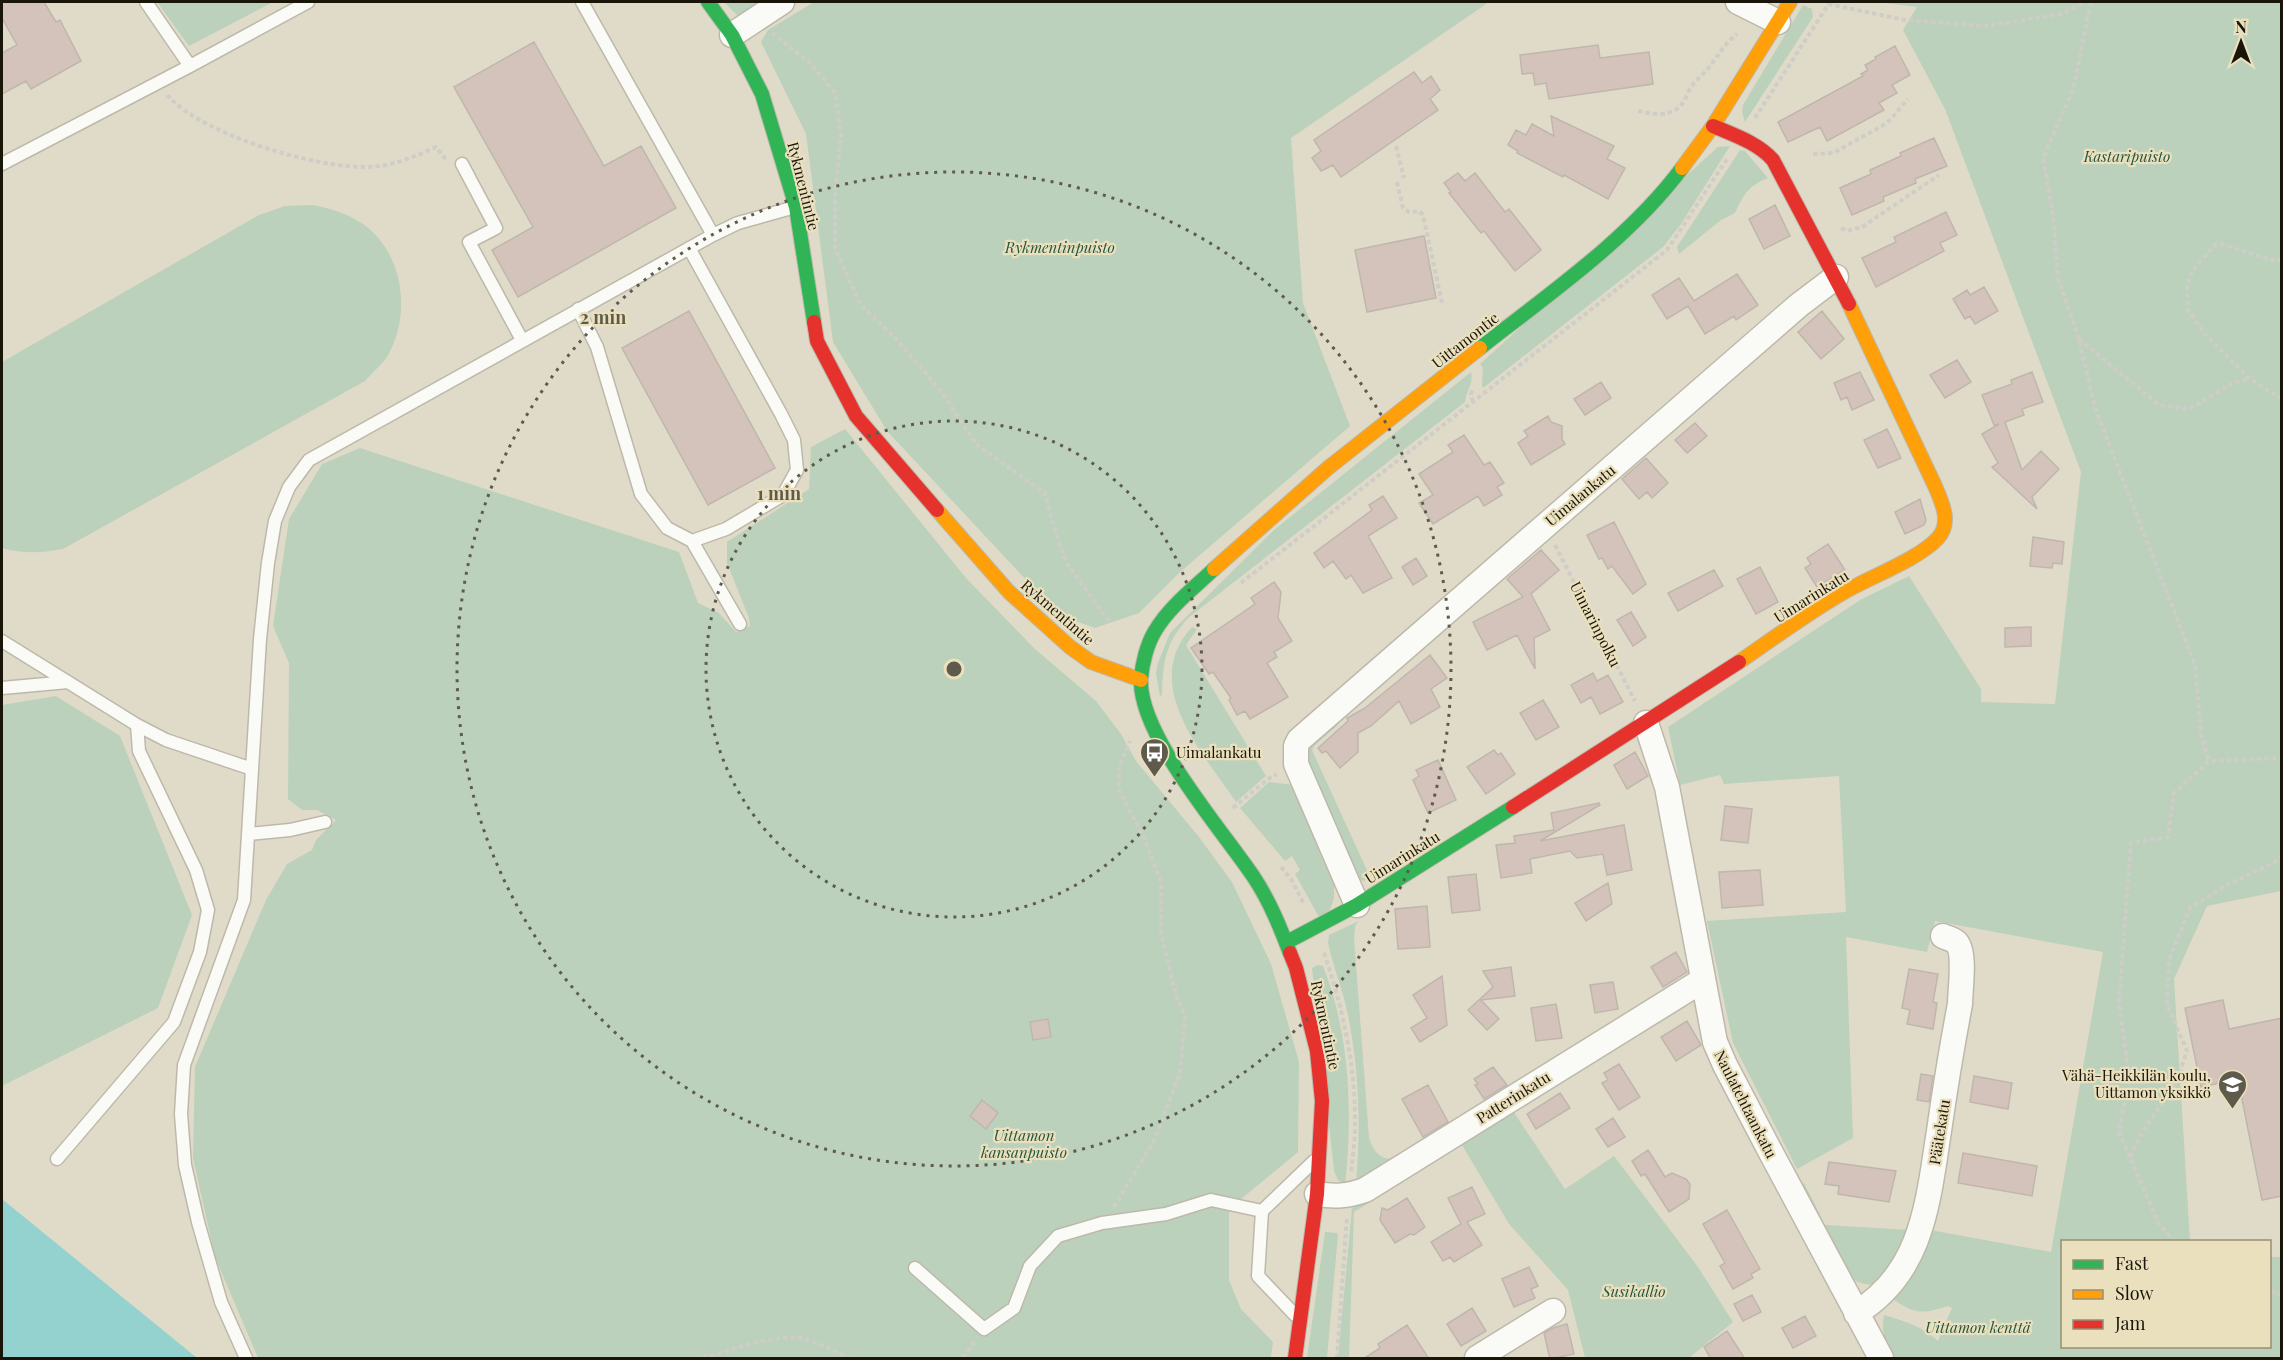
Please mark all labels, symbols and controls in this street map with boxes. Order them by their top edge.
north arrow [2211,12,2271,72]
text: N [2235,16,2247,37]
street label: Rykmentintie [783,140,825,232]
park label: Kastaripuisto [2083,146,2170,166]
park label: Rykmentinpuisto [1004,237,1115,257]
text: 2 min [580,305,626,329]
street label: Uittamontie [1427,308,1503,372]
street label: Uimalankatu [1541,460,1619,530]
text: 1 min [757,481,801,505]
street label: Uimarinkatu [1770,565,1853,627]
street label: Rykmentintie [1017,575,1099,649]
street label: Uimarinpolku [1566,578,1626,670]
centre of rings [944,659,964,679]
bus stop icon: Uimalankatu [1139,736,1171,778]
place label: Uimalankatu [1176,742,1262,762]
street label: Uimarinkatu [1361,826,1444,888]
street label: Rykmentintie [1307,979,1345,1071]
street label: Naulatehtaankatu [1710,1047,1782,1162]
place label: Vähä-Heikkilän koulu, Uittamon yksikkö [2061,1065,2211,1102]
street label: Patterinkatu [1472,1066,1554,1128]
school or university icon: Vähä-Heikkilän koulu, Uittamon yksikkö [2216,1068,2248,1110]
street label: Päätekatu [1924,1098,1954,1166]
park label: Uittamon kansanpuisto [980,1125,1067,1162]
legend [2061,1240,2271,1348]
text: Fast [2115,1251,2149,1275]
park label: Susikallio [1601,1281,1666,1301]
text: Slow [2115,1281,2153,1305]
text: Jam [2114,1311,2145,1335]
park label: Uittamon kenttä [1925,1317,2032,1337]

